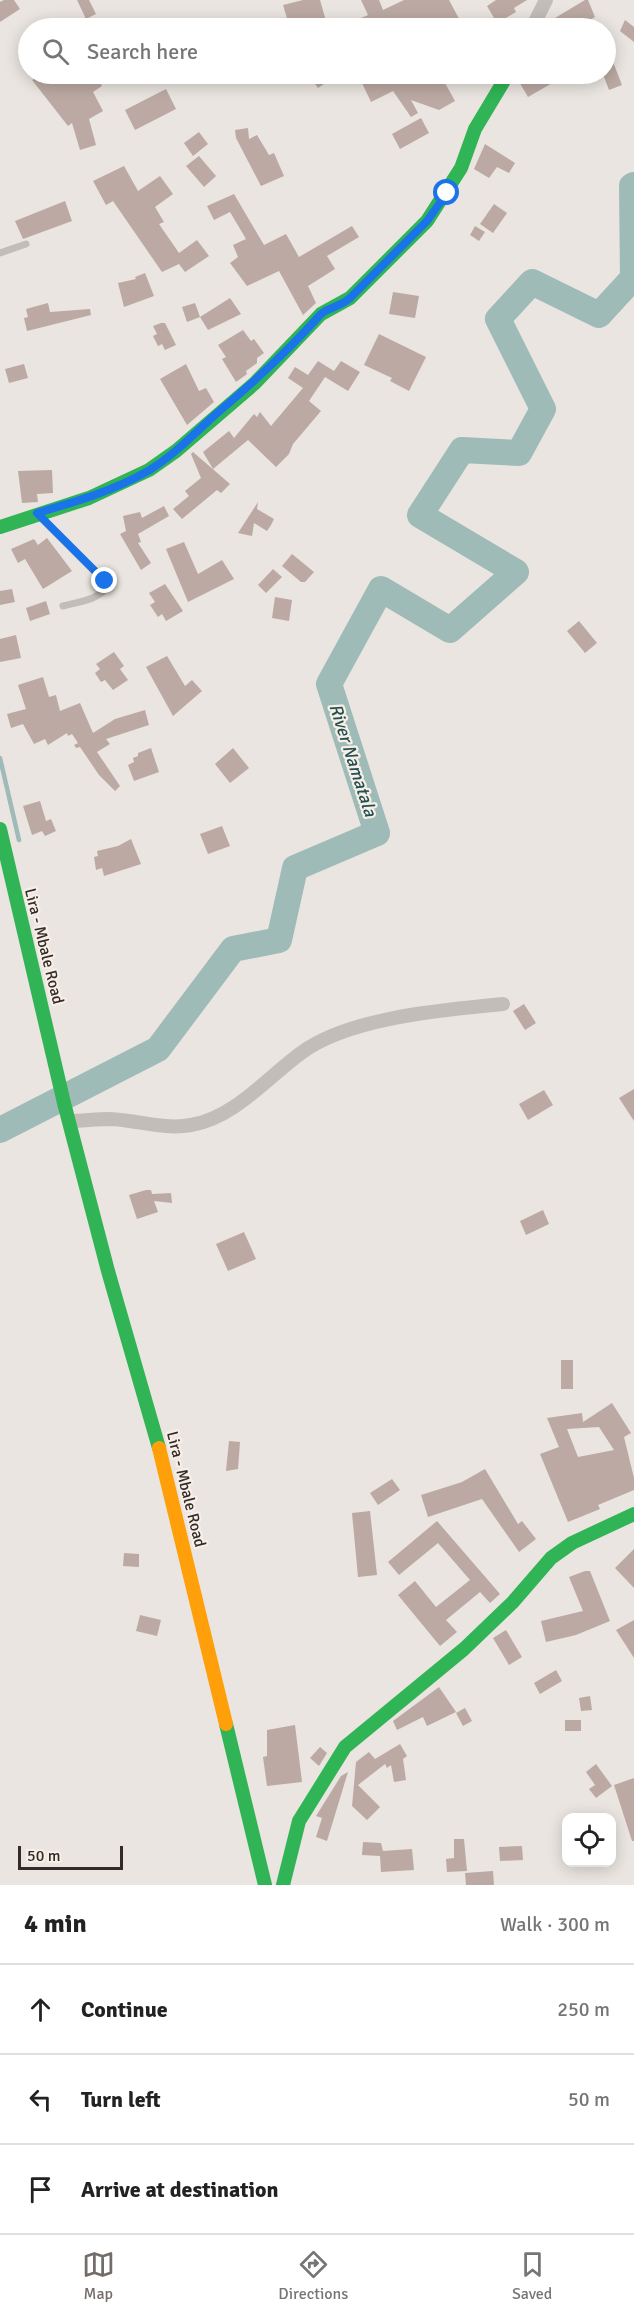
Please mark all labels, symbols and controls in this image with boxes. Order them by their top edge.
search box [18,18,616,84]
icon: search [39,35,72,68]
text: Search here [87,38,198,65]
route start [433,179,459,205]
route end [91,567,117,593]
water label: River Namatala [324,701,382,820]
street label: Lira - Mbale Road [20,886,68,1006]
street label: Lira - Mbale Road [162,1429,210,1549]
map controls [562,1813,616,1867]
button: locate [562,1813,616,1867]
scale bar [18,1843,123,1870]
text: 50 m [27,1846,61,1866]
text: 4 min [24,1908,87,1940]
text: Walk · 300 m [500,1912,610,1937]
icon: ahead [24,1993,57,2026]
text: Continue [81,1996,168,2023]
text: 250 m [557,1997,610,2022]
icon: left [24,2083,57,2116]
text: Turn left [81,2086,161,2113]
text: 50 m [568,2087,610,2112]
icon: arrive [24,2173,57,2206]
text: Arrive at destination [81,2176,278,2203]
tab: Map [82,2248,115,2304]
tab: Directions [278,2248,348,2304]
tab: Saved [512,2248,552,2304]

